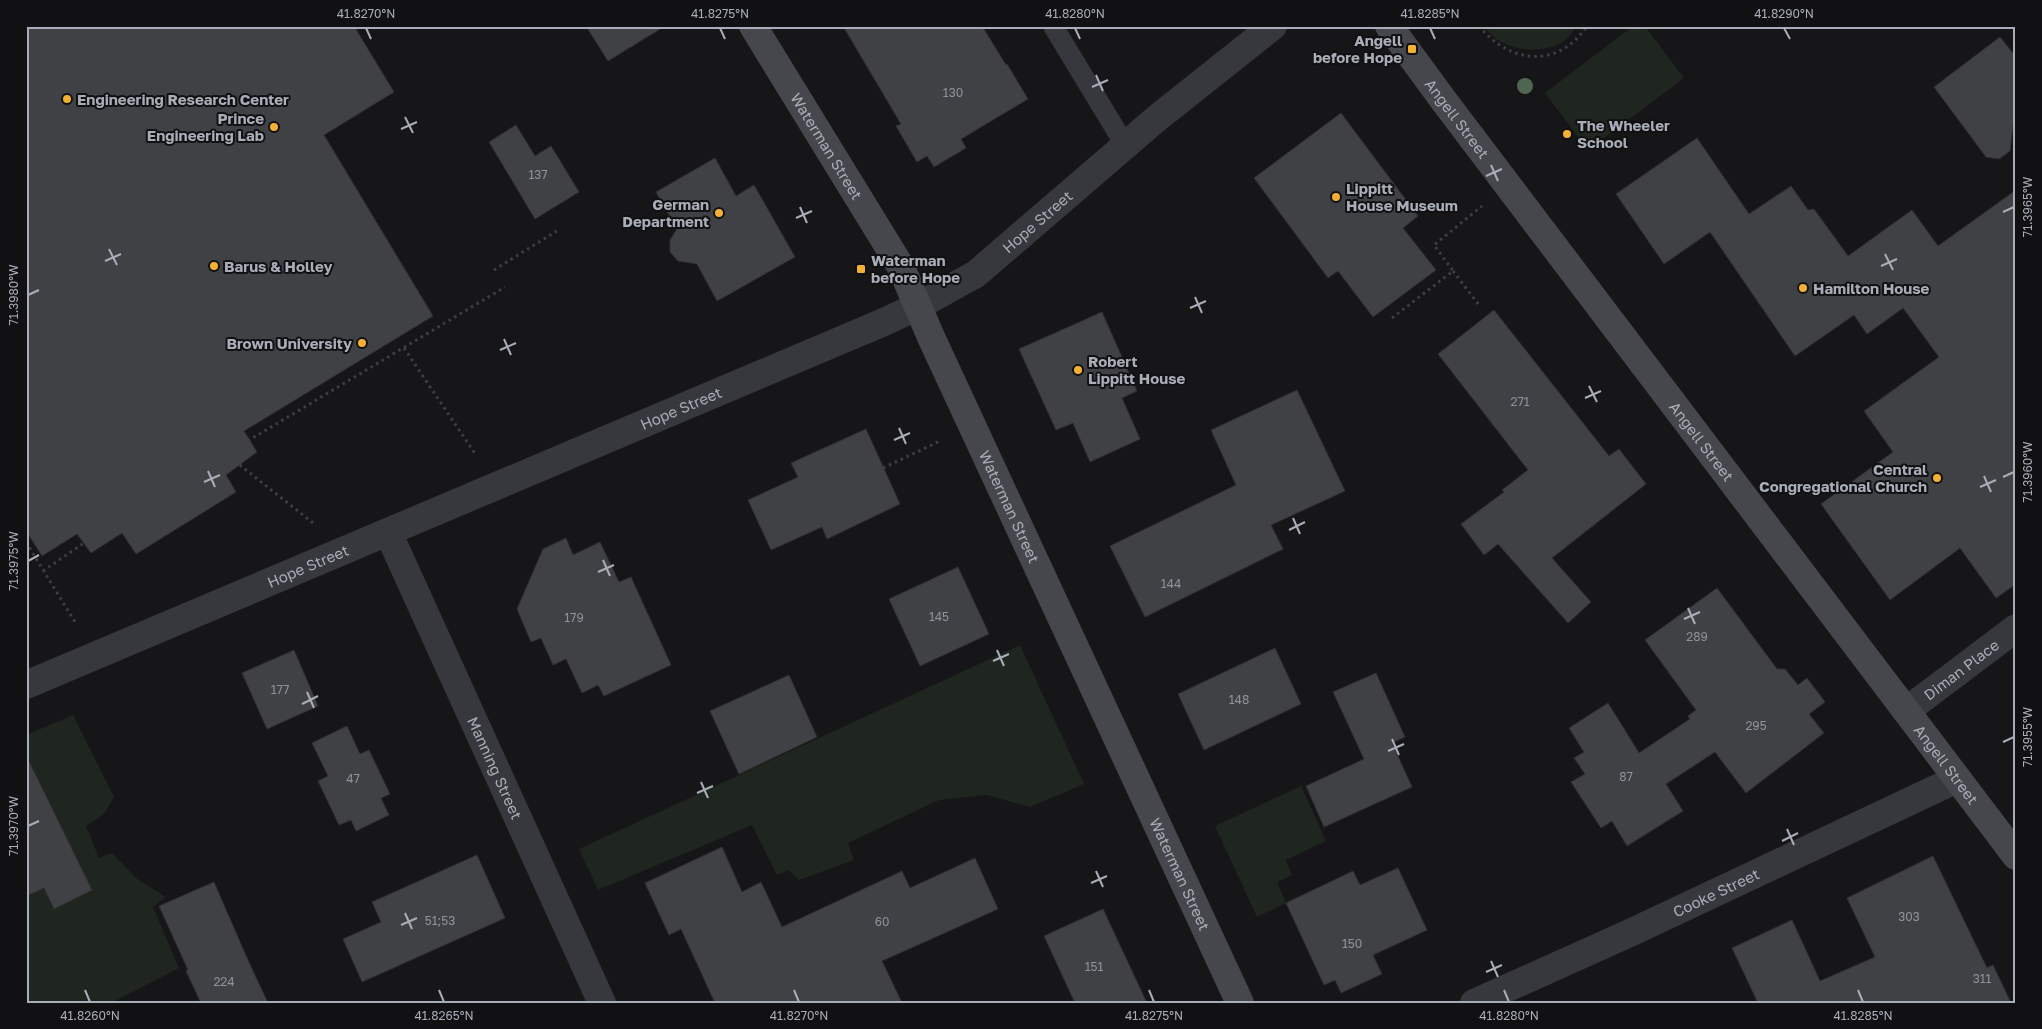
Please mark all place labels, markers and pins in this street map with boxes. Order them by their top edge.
place label: Angell before Hope [1313,31,1402,66]
marker: Angell before Hope [1406,43,1418,55]
place label: Engineering Research Center [77,90,289,108]
marker: Engineering Research Center [61,93,73,105]
place label: Prince Engineering Lab [147,109,264,144]
place label: The Wheeler School [1577,116,1670,151]
marker: Prince Engineering Lab [268,121,280,133]
marker: The Wheeler School [1561,128,1573,140]
place label: Lippitt House Museum [1346,179,1458,214]
marker: Lippitt House Museum [1330,191,1342,203]
place label: German Department [622,195,709,230]
marker: German Department [713,207,725,219]
place label: Waterman before Hope [871,251,960,286]
place label: Barus & Holley [224,257,333,275]
marker: Barus & Holley [208,260,220,272]
marker: Waterman before Hope [855,263,867,275]
place label: Hamilton House [1813,279,1930,297]
marker: Hamilton House [1797,282,1809,294]
place label: Brown University [226,334,352,352]
marker: Brown University [356,337,368,349]
place label: Robert Lippitt House [1088,352,1186,387]
marker: Robert Lippitt House [1072,364,1084,376]
place label: Central Congregational Church [1759,460,1927,495]
marker: Central Congregational Church [1931,472,1943,484]

